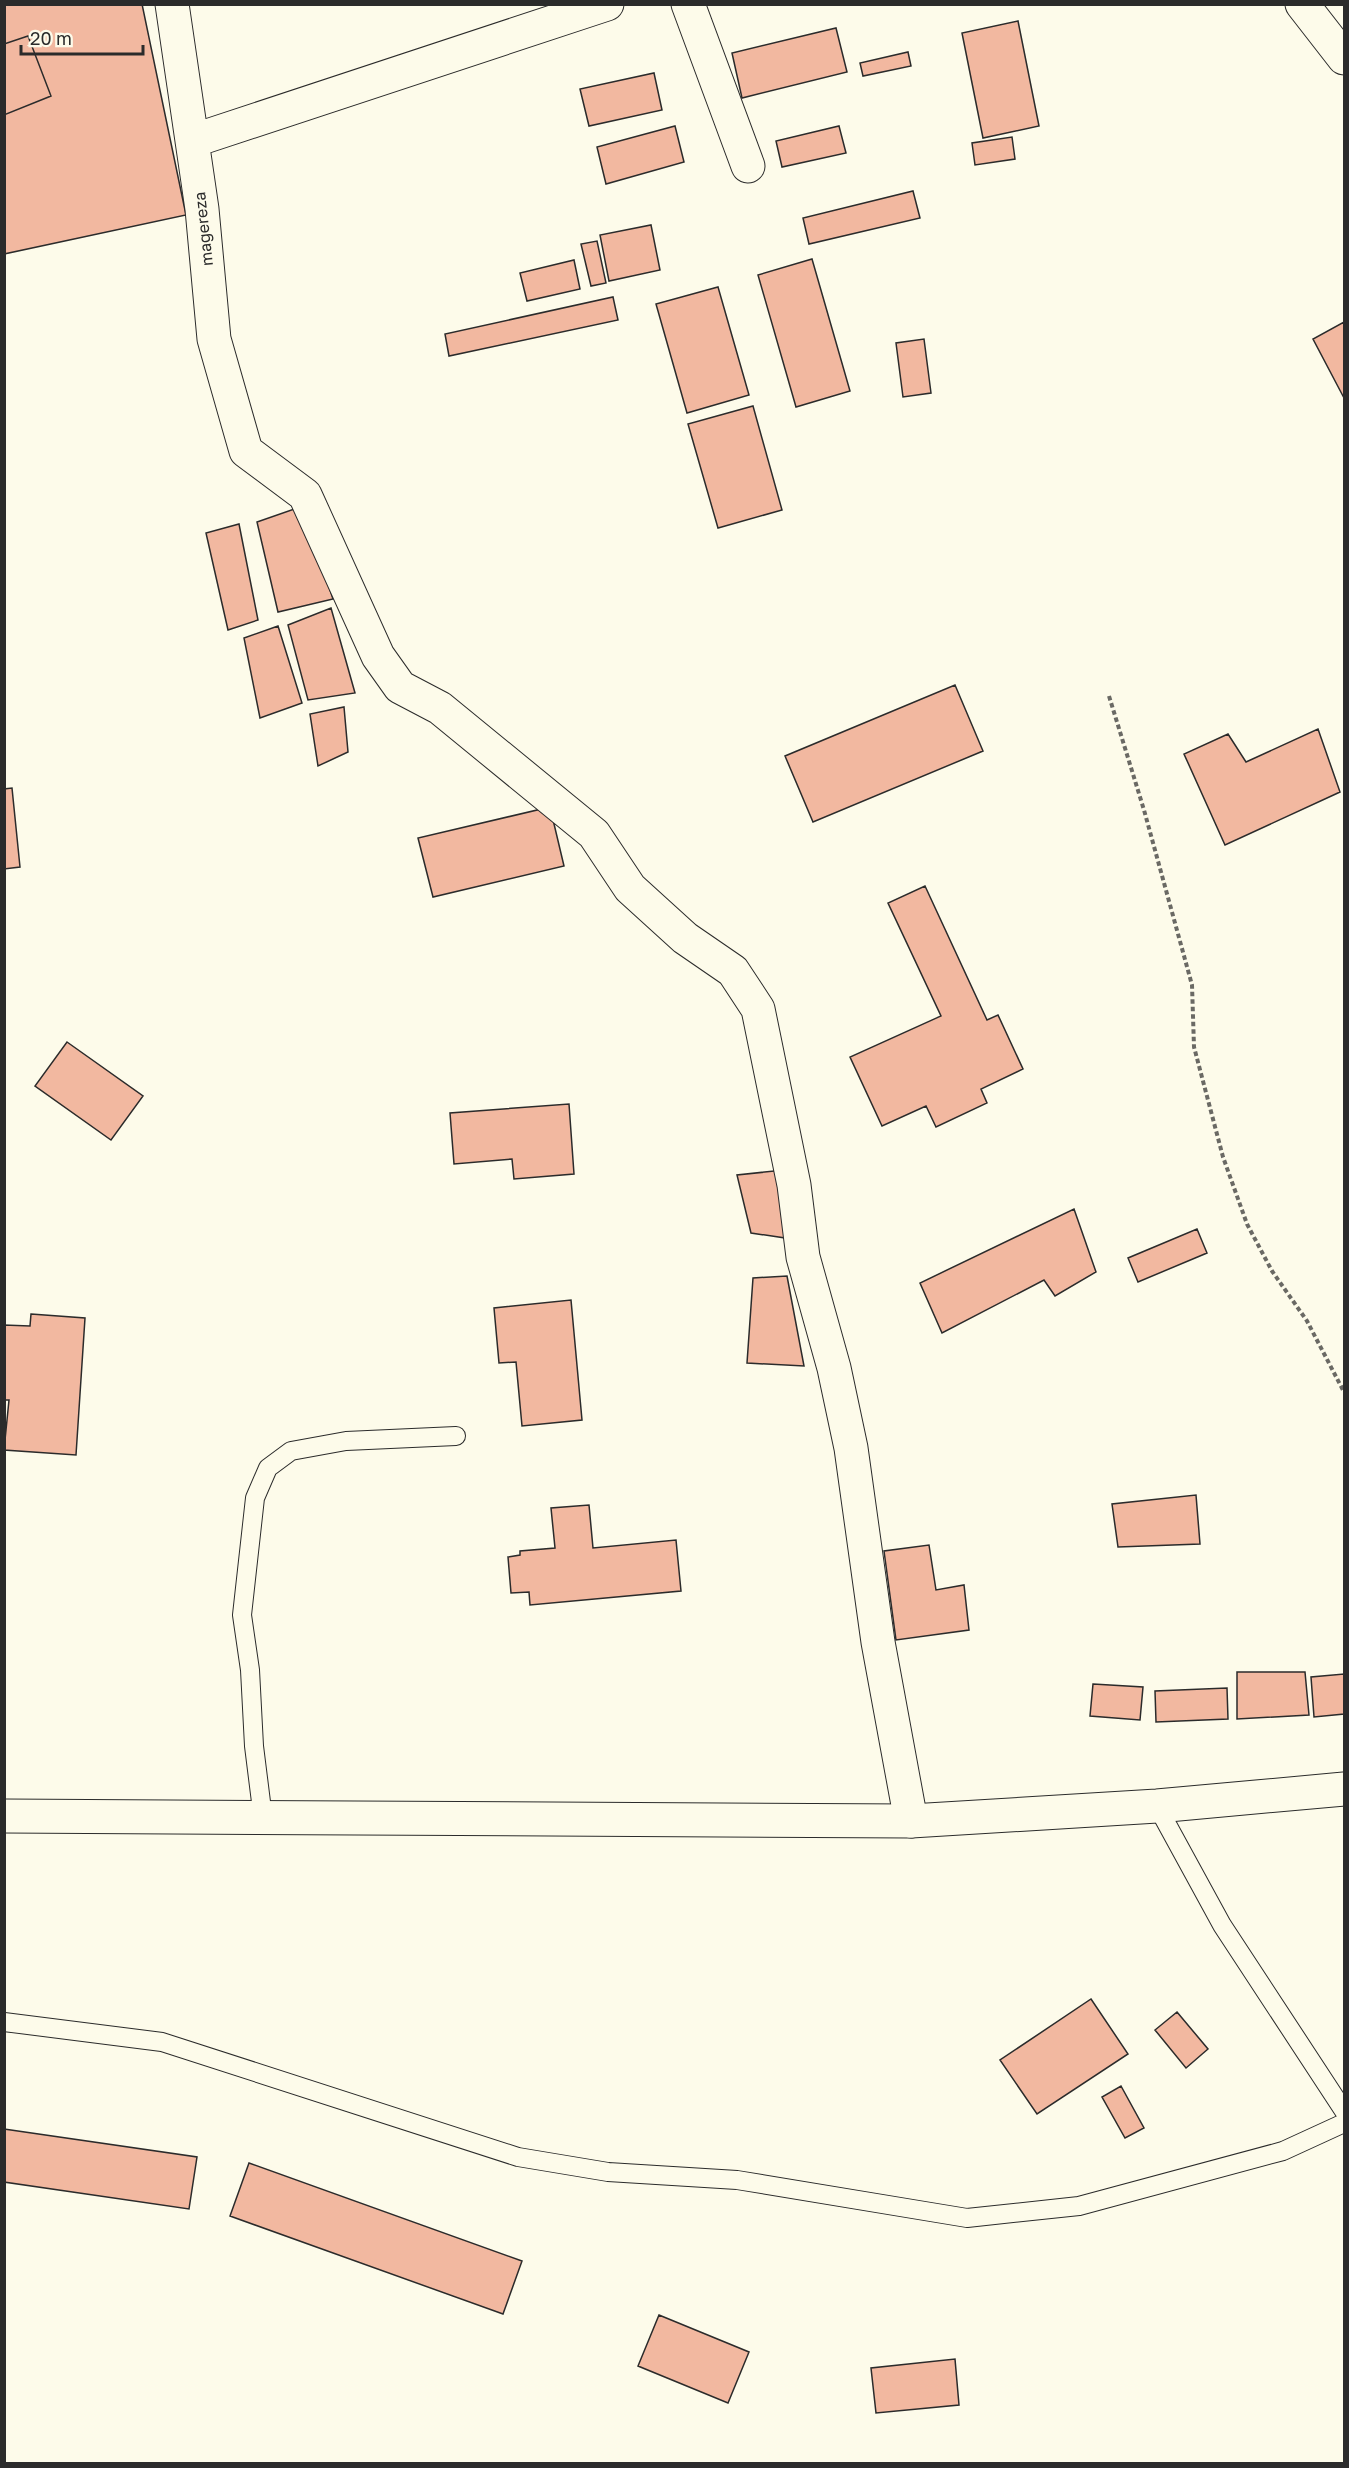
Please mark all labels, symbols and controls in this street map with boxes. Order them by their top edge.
scale bar [21,18,142,56]
text: 20 m [30,27,72,49]
street label: magereza [189,191,217,267]

